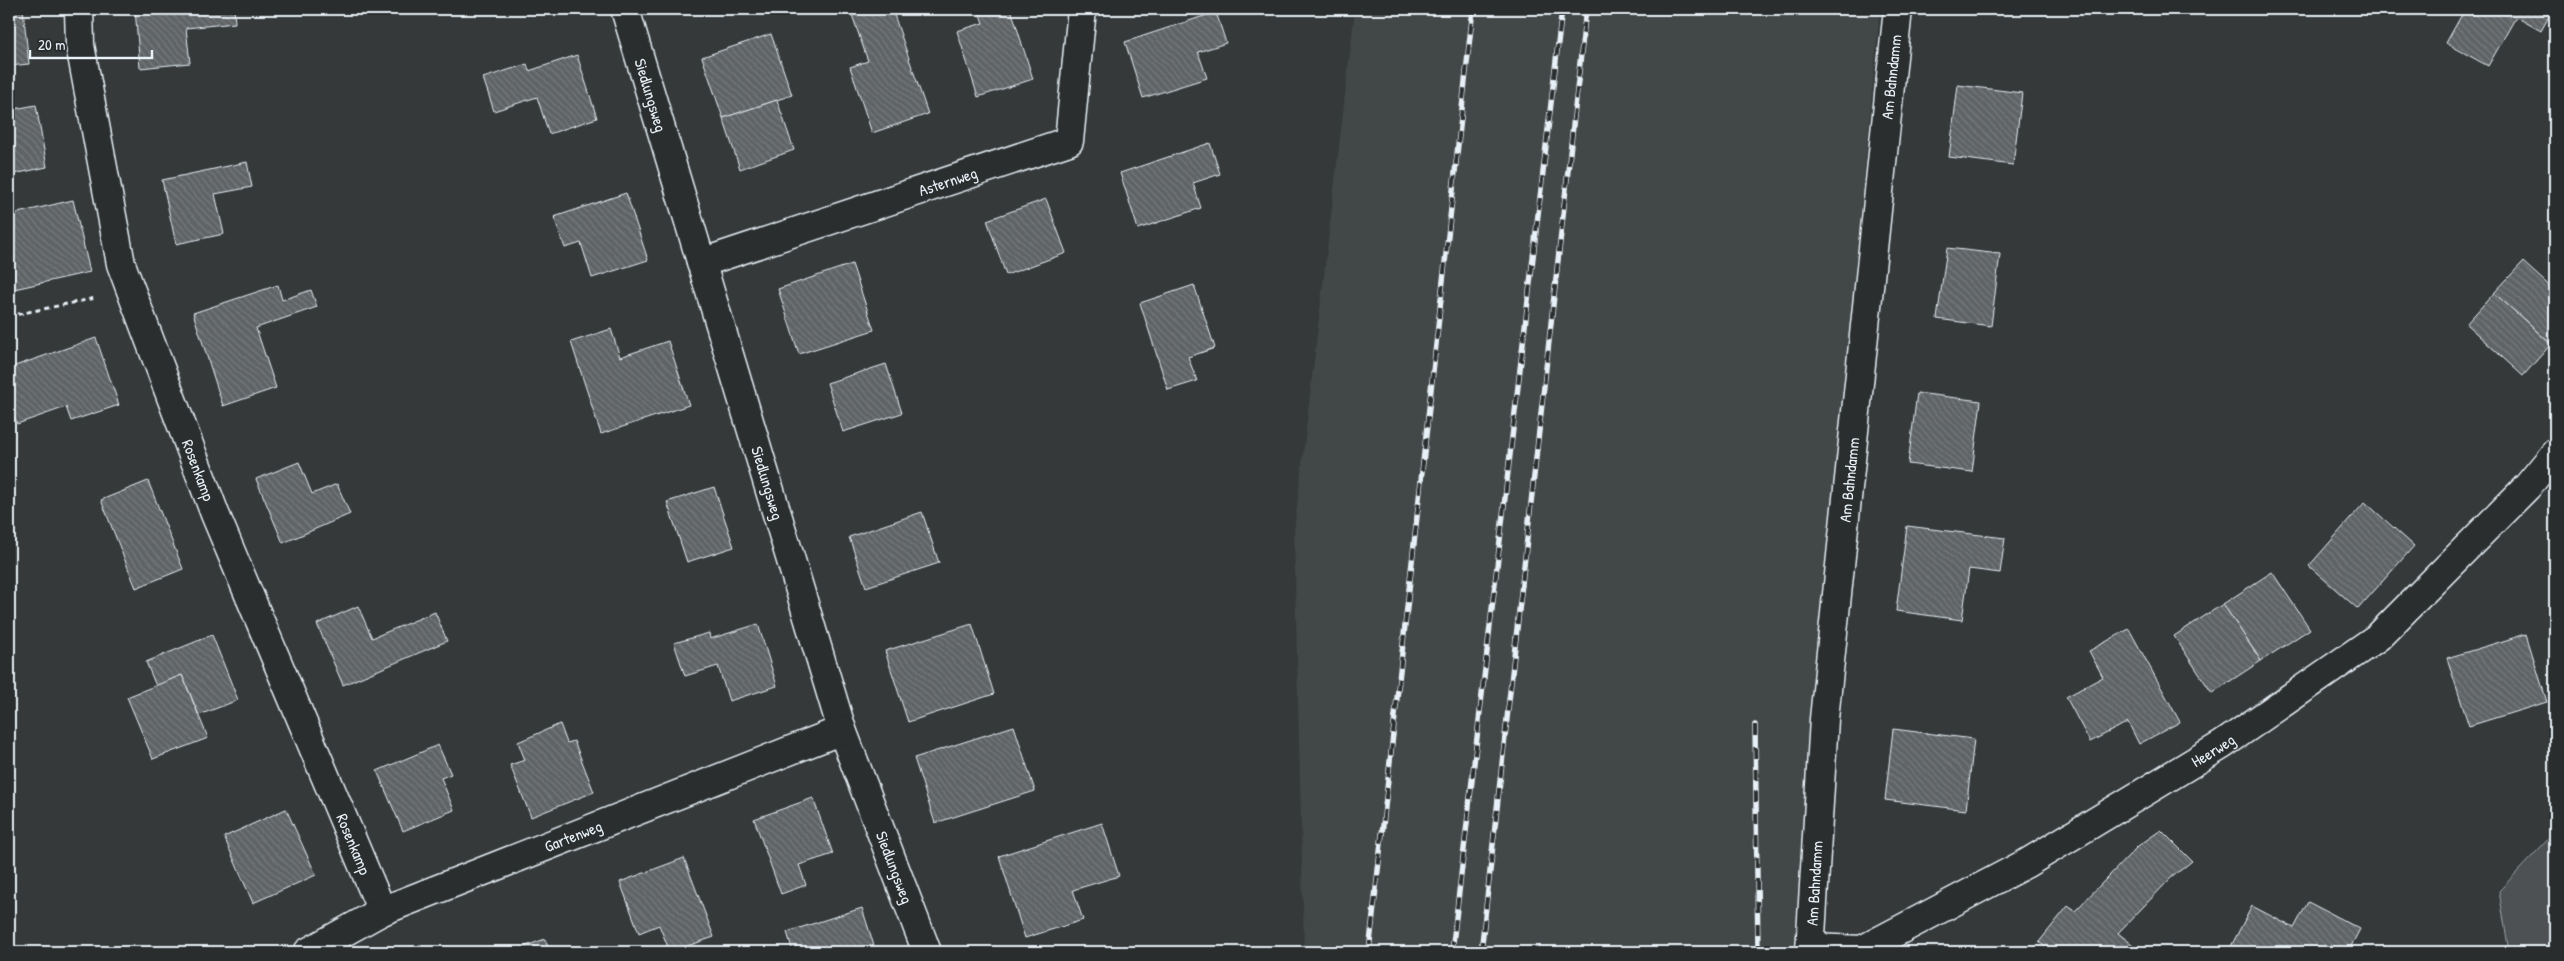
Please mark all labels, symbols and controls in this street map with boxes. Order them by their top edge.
scale bar [30,28,152,60]
street label: Am Bahndamm [1876,33,1906,120]
text: 20 m [38,34,65,55]
street label: Siedlungsweg [629,56,672,135]
street label: Asternweg [916,161,980,201]
street label: Rosenkamp [177,436,220,504]
street label: Am Bahndamm [1834,436,1864,523]
street label: Siedlungsweg [746,444,789,522]
street label: Heerweg [2187,728,2239,772]
street label: Rosenkamp [331,810,376,878]
street label: Gartenweg [541,815,605,857]
street label: Siedlungsweg [871,828,918,907]
street label: Am Bahndamm [1801,840,1828,926]

